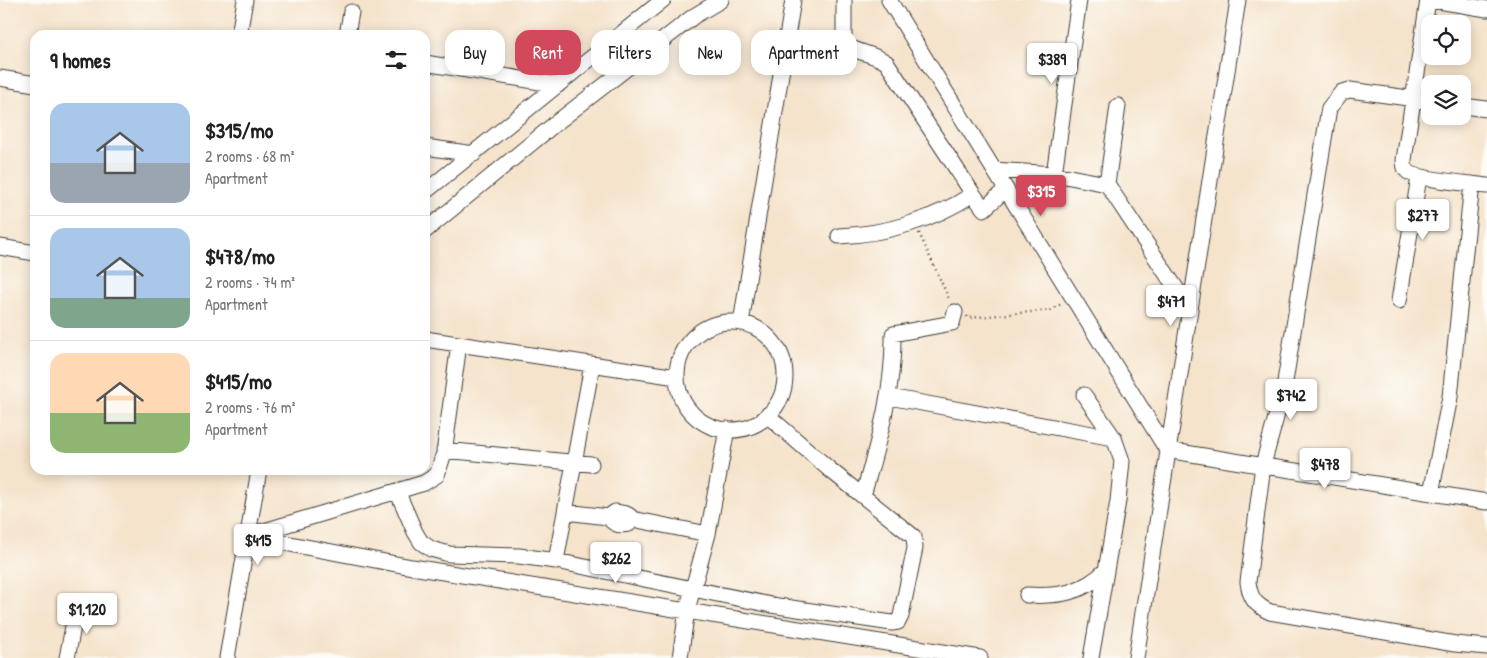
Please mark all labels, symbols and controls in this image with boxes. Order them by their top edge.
map controls [1421,15,1471,125]
button: locate [1421,15,1471,65]
chip: Buy [445,30,505,75]
chip: Rent [515,30,581,75]
chip: Filters [591,30,669,75]
chip: New [679,30,741,75]
chip: Apartment [751,30,857,75]
pin: $389 [1022,42,1082,85]
text: 9 homes [50,46,111,75]
icon: filters [382,46,410,74]
text: $389 [1038,48,1066,70]
button: layers [1421,75,1471,125]
text: $315/mo [205,116,273,145]
icon: home [90,123,150,183]
text: 2 rooms · 68 m² [205,145,294,167]
text: Apartment [205,167,268,189]
pin: $315 [1011,174,1071,217]
text: $315 [1027,180,1055,202]
pin: $277 [1393,198,1453,241]
text: $277 [1407,204,1439,226]
text: $478/mo [205,242,275,271]
icon: home [90,248,150,308]
text: 2 rooms · 74 m² [205,271,295,293]
pin: $471 [1141,284,1201,327]
text: $471 [1157,290,1185,312]
text: Apartment [205,293,268,315]
text: $415/mo [205,367,272,396]
icon: home [90,373,150,433]
pin: $742 [1261,378,1321,421]
text: $742 [1276,384,1306,406]
text: 2 rooms · 76 m² [205,396,295,418]
text: Apartment [205,418,268,440]
pin: $478 [1295,448,1355,490]
text: $478 [1311,453,1339,475]
pin: $415 [228,524,288,566]
text: $415 [245,529,271,551]
pin: $262 [586,542,646,584]
text: $262 [601,547,631,569]
pin: $1,120 [46,592,128,635]
text: $1,120 [68,598,106,620]

